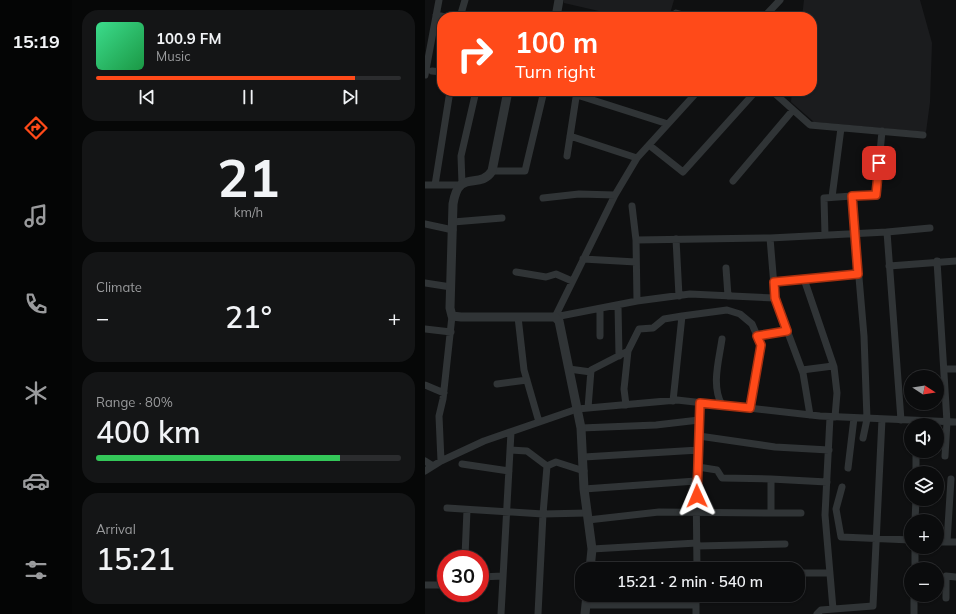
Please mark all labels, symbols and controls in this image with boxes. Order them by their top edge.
text: 100 m [515,25,598,60]
icon: right [449,28,501,80]
text: 100.9 FM [156,29,221,48]
text: 15:19 [12,30,60,53]
text: Music [156,48,191,64]
text: Turn right [515,60,595,83]
icon: previous [136,86,158,108]
icon: pause [237,86,259,108]
icon: next [339,86,361,108]
icon: directions [22,114,50,142]
text: 21 [217,145,280,210]
pin [862,146,896,180]
icon: arrive [868,152,890,174]
icon: music [22,202,50,230]
text: km/h [234,204,263,220]
text: Climate [96,279,142,295]
icon: phone [22,290,50,318]
text: 21° [225,298,272,336]
text: − [96,304,109,332]
text: + [388,304,401,332]
north arrow [904,370,944,410]
map controls [904,370,944,602]
icon: climate [22,379,50,407]
text: Range · 80% [96,394,173,410]
text: 400 km [96,413,201,451]
button: sound [904,418,944,458]
button: layers [904,466,944,506]
icon: car [22,467,50,495]
position arrow [676,475,718,517]
button: + [904,514,944,554]
text: Arrival [96,521,136,537]
text: 15:21 [96,540,175,578]
speed limit sign: 30 [437,550,489,602]
icon: filters [22,556,50,584]
button: − [904,562,944,602]
text: 15:21 · 2 min · 540 m [617,572,763,591]

